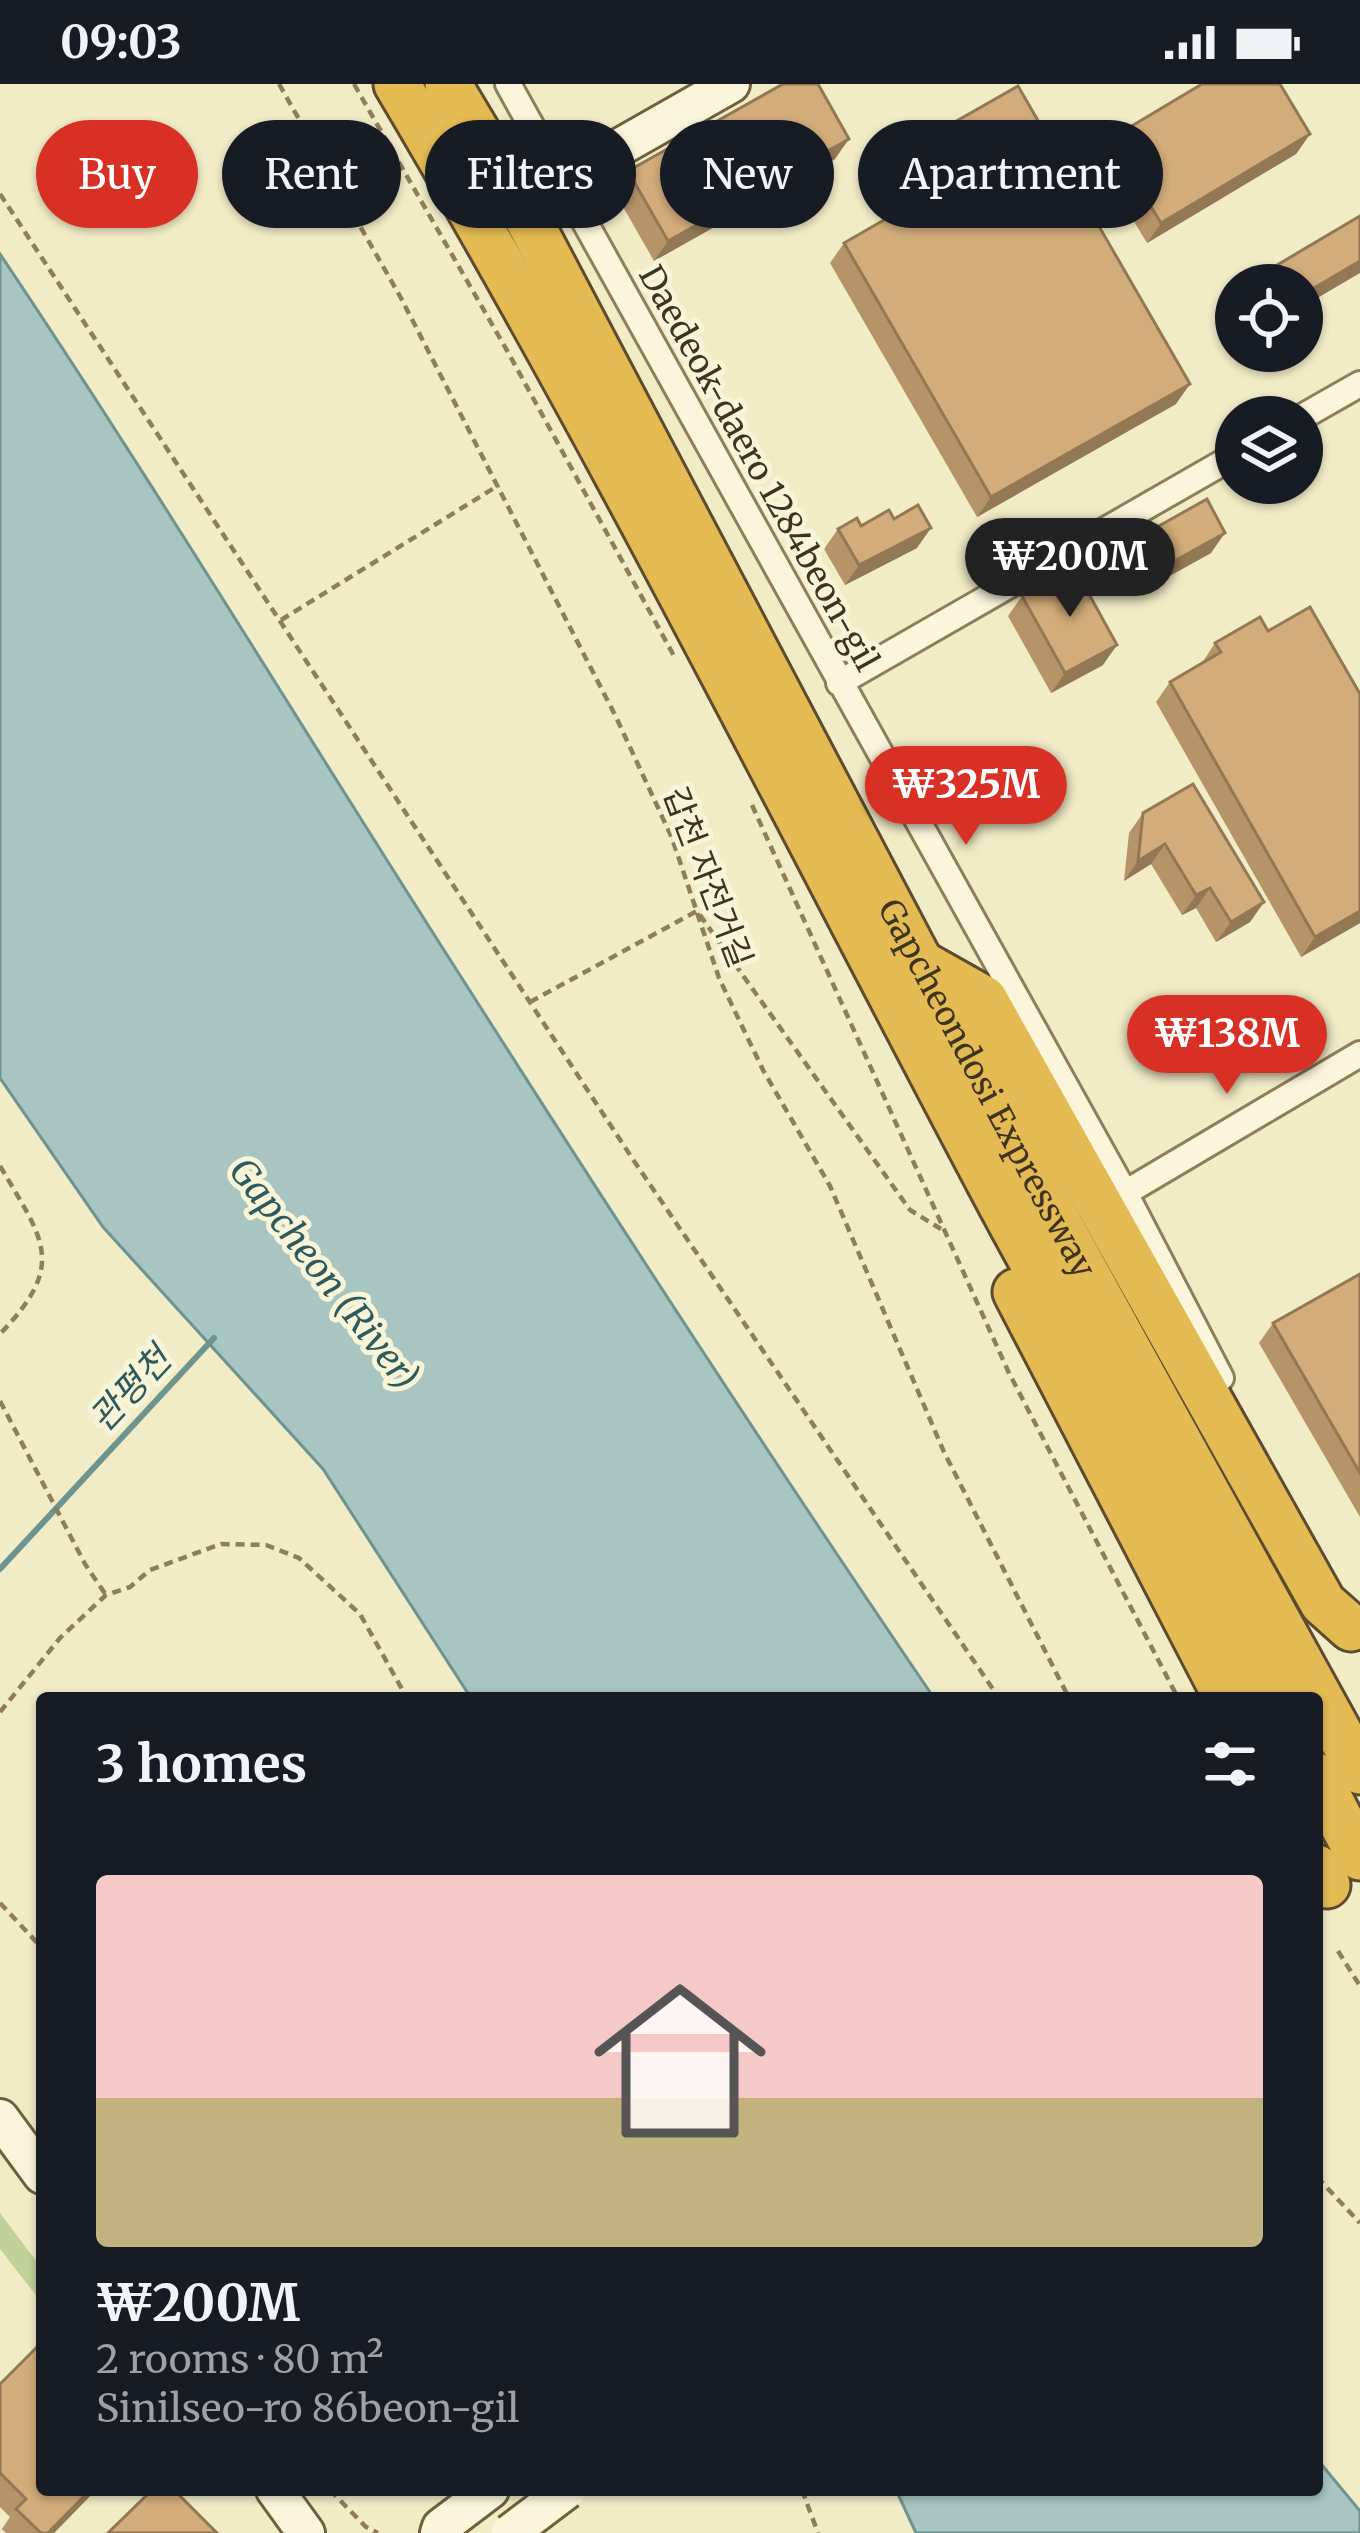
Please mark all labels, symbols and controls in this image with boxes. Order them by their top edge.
text: 09:03 [60,14,182,70]
chip: Buy [36,120,198,228]
chip: Rent [222,120,401,228]
chip: Filters [425,120,636,228]
chip: New [660,120,834,228]
chip: Apartment [858,120,1163,228]
street label: Daedeok-daero 1284beon-gil [630,258,888,678]
map controls [1215,264,1323,504]
button: locate [1215,264,1323,372]
button: layers [1215,396,1323,504]
pin: ₩200M [986,518,1154,620]
text: ₩200M [992,532,1148,581]
pin: ₩325M [882,746,1050,848]
text: ₩325M [892,760,1040,809]
street label: 갑천 자전거길 [655,781,761,973]
street label: Gapcheondosi Expressway [870,892,1105,1285]
pin: ₩138M [1143,995,1311,1097]
text: ₩138M [1154,1009,1300,1058]
water label: Gapcheon (River) [220,1149,428,1399]
water label: 관평천 [80,1334,183,1441]
icon: filters [1197,1731,1263,1797]
text: 3 homes [96,1732,307,1796]
icon: home [572,1953,788,2169]
text: ₩200M [96,2271,300,2335]
text: 2 rooms · 80 m² [96,2335,383,2384]
text: Sinilseo-ro 86beon-gil [96,2384,519,2433]

